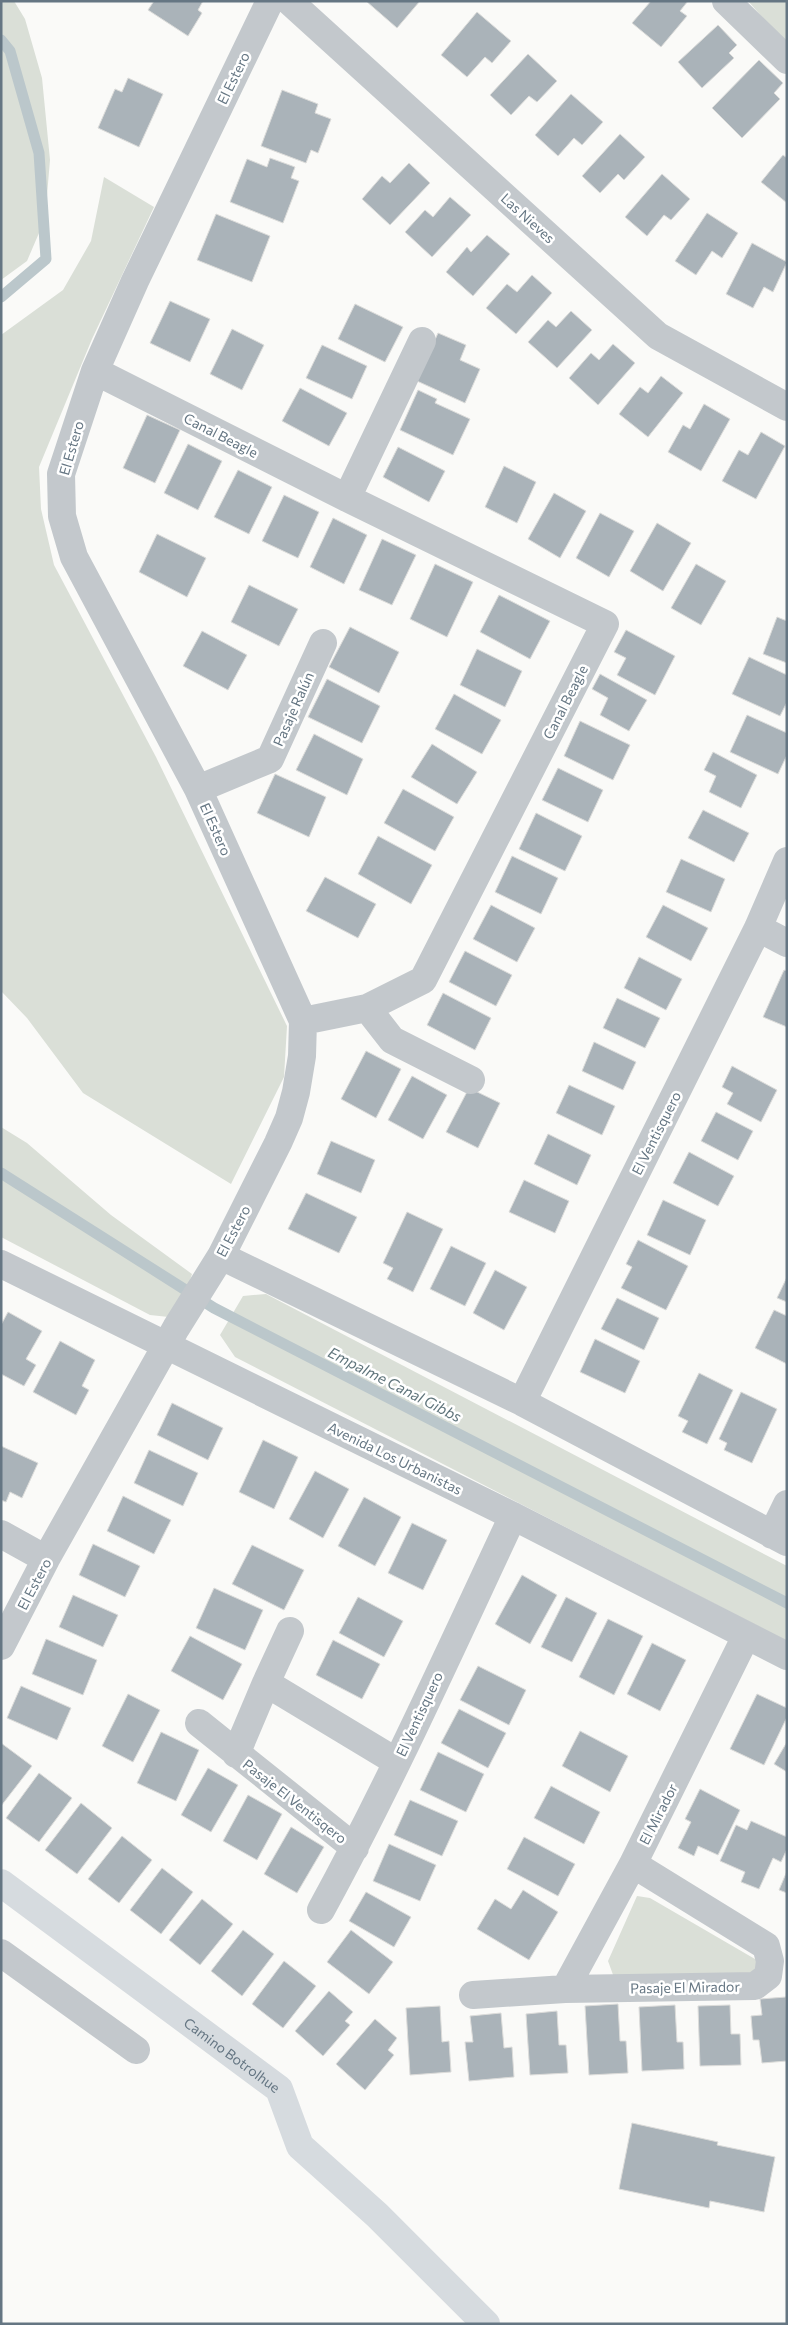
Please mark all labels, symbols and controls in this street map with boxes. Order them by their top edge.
street label: El Estero [213,49,253,107]
street label: Las Nieves [498,189,558,247]
street label: Canal Beagle [181,409,261,461]
street label: El Estero [55,419,87,477]
street label: Canal Beagle [539,662,591,742]
street label: Pasaje Ralún [269,669,317,749]
street label: El Estero [197,800,235,858]
street label: El Ventisquero [628,1088,684,1178]
street label: El Estero [212,1202,254,1260]
water label: Empalme Canal Gibbs [325,1343,465,1425]
street label: Avenida Los Urbanistas [325,1418,465,1498]
street label: El Estero [13,1555,55,1613]
street label: El Ventisquero [392,1669,446,1759]
street label: Pasaje El Ventisqero [240,1755,350,1847]
street label: El Mirador [635,1780,681,1847]
street label: Pasaje El Mirador [630,1978,740,1996]
street label: Camino Botrolhue [181,2013,284,2096]

